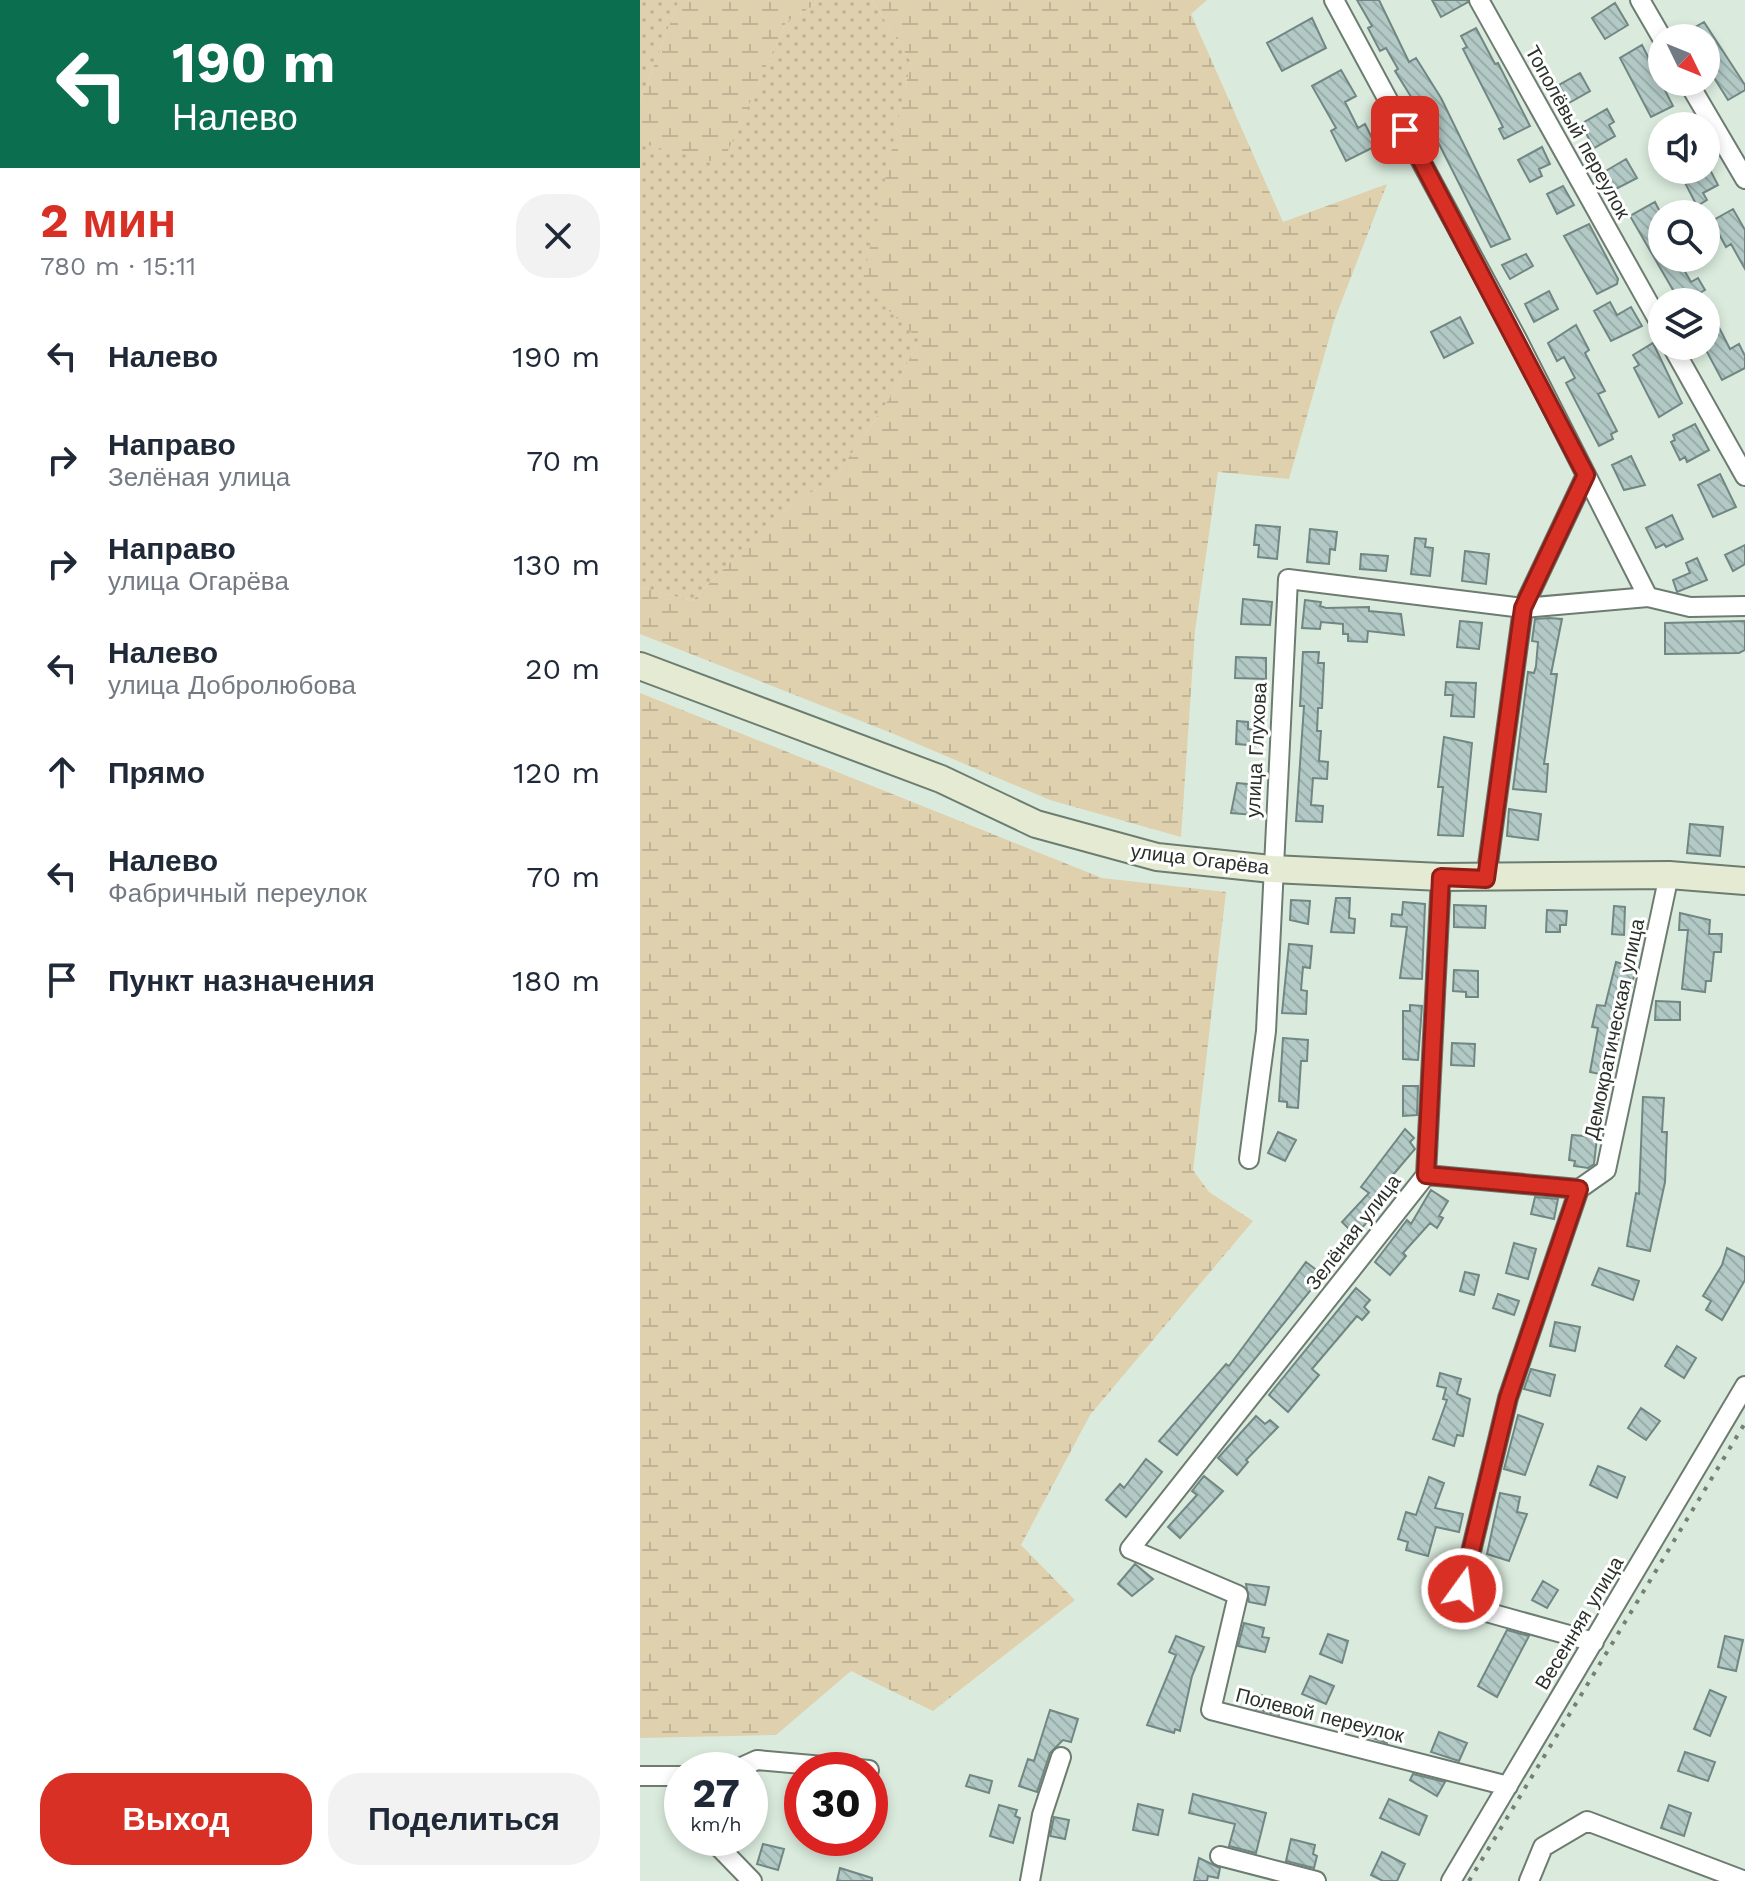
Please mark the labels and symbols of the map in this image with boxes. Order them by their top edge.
north arrow [1648,24,1720,96]
street label: Тополёвый переулок [1520,41,1636,223]
pin [1371,96,1439,164]
street label: улица Глухова [1240,681,1272,818]
street label: улица Огарёва [1130,839,1271,879]
street label: Демократическая улица [1579,916,1649,1141]
street label: Зелёная улица [1300,1169,1406,1295]
position arrow [1420,1547,1504,1631]
street label: Весенняя улица [1530,1551,1629,1694]
street label: Полевой переулок [1233,1682,1407,1748]
speed limit sign: 30 [784,1752,888,1856]

